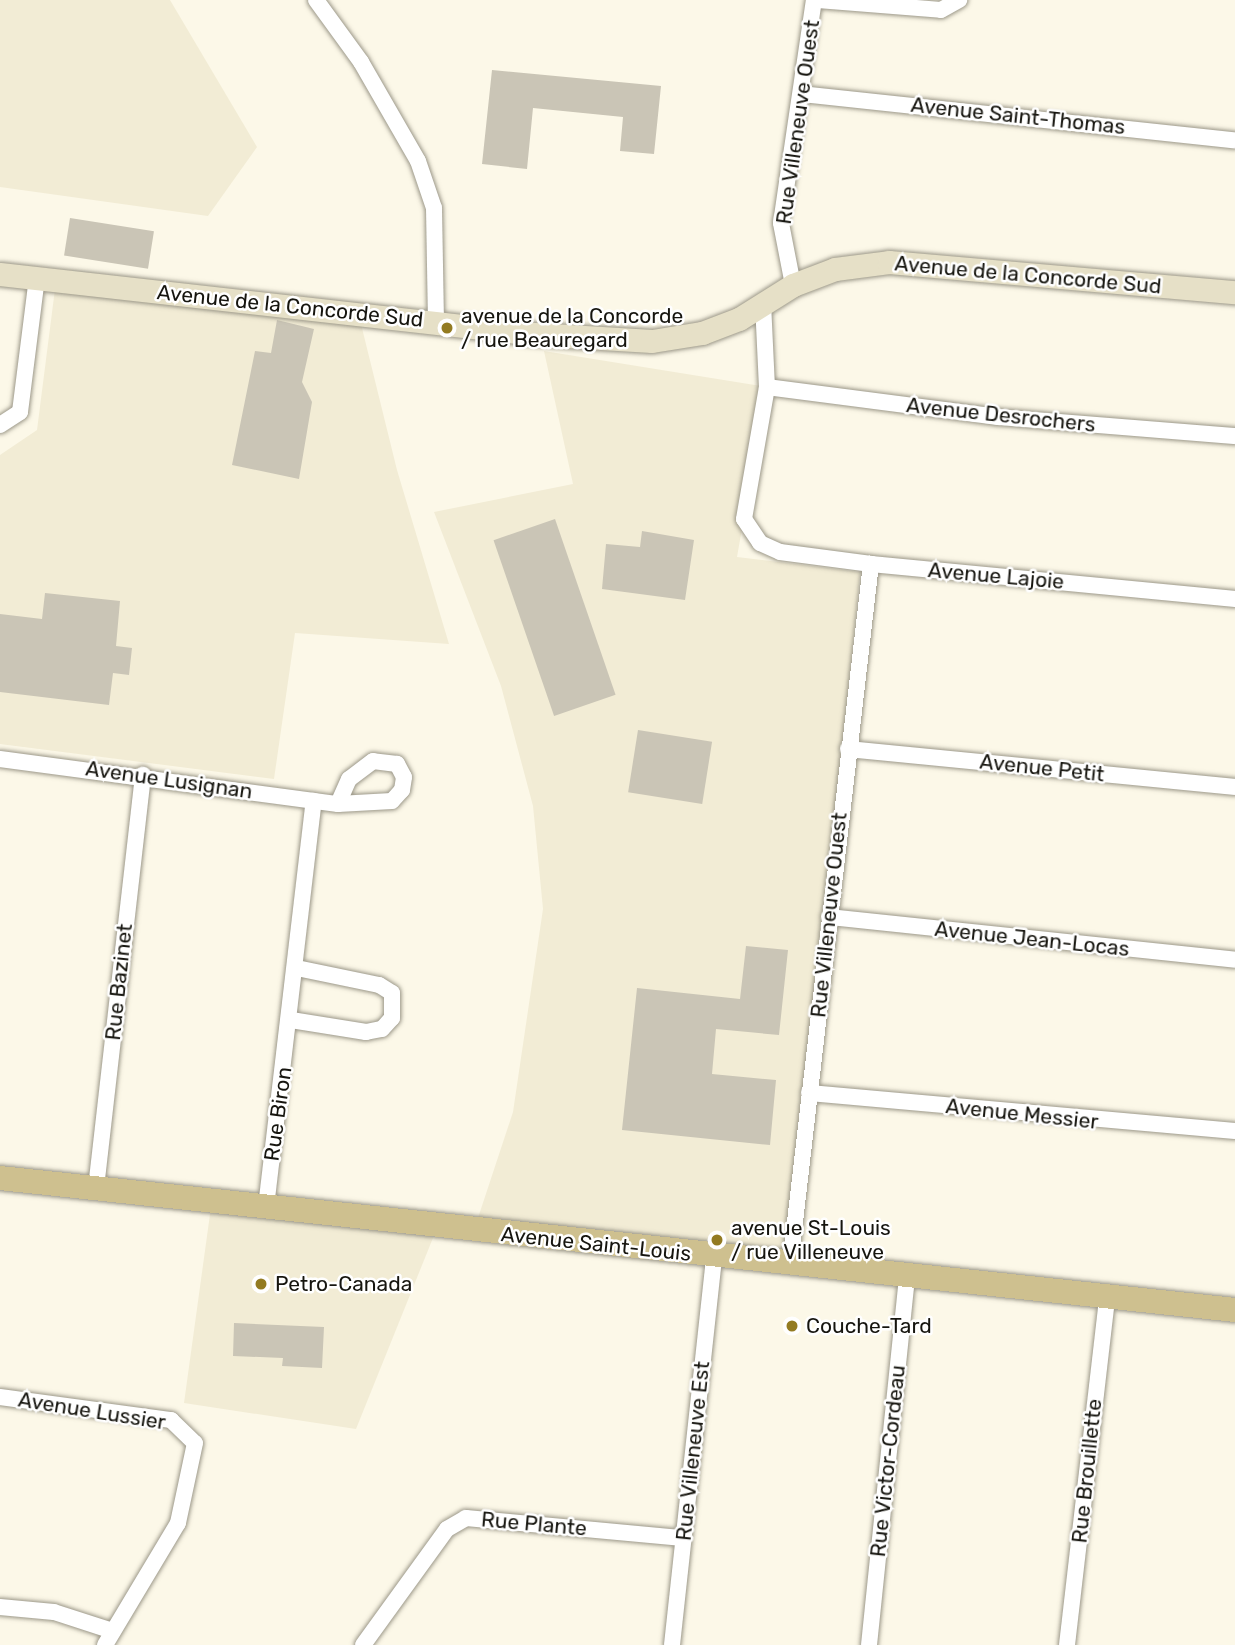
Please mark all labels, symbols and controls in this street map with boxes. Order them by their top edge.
street label: Rue Villeneuve Ouest [771,18,825,226]
street label: Avenue Saint-Thomas [910,92,1126,140]
street label: Avenue de la Concorde Sud [894,251,1162,299]
street label: Avenue de la Concorde Sud [156,279,424,333]
place label: avenue de la Concorde / rue Beauregard [461,303,683,353]
marker: avenue de la Concorde / rue Beauregard [439,320,455,336]
street label: Avenue Desrochers [905,393,1097,437]
street label: Avenue Lajoie [927,557,1065,595]
street label: Avenue Petit [978,749,1106,787]
street label: Avenue Lusignan [84,756,254,804]
street label: Rue Villeneuve Ouest [806,811,852,1019]
street label: Avenue Jean-Locas [933,916,1131,962]
street label: Rue Bazinet [100,922,138,1042]
street label: Rue Biron [259,1065,297,1163]
street label: Avenue Messier [944,1093,1100,1135]
place label: avenue St-Louis / rue Villeneuve [731,1215,891,1265]
street label: Avenue Saint-Louis [500,1221,692,1267]
marker: avenue St-Louis / rue Villeneuve [709,1232,725,1248]
place label: Petro-Canada [275,1271,412,1297]
marker: Petro-Canada [253,1276,269,1292]
place label: Couche-Tard [806,1313,932,1339]
marker: Couche-Tard [784,1318,800,1334]
street label: Rue Villeneuve Est [671,1360,715,1542]
street label: Rue Victor-Cordeau [865,1363,911,1559]
street label: Avenue Lussier [16,1387,168,1435]
street label: Rue Brouillette [1067,1398,1107,1544]
street label: Rue Plante [480,1507,588,1541]

